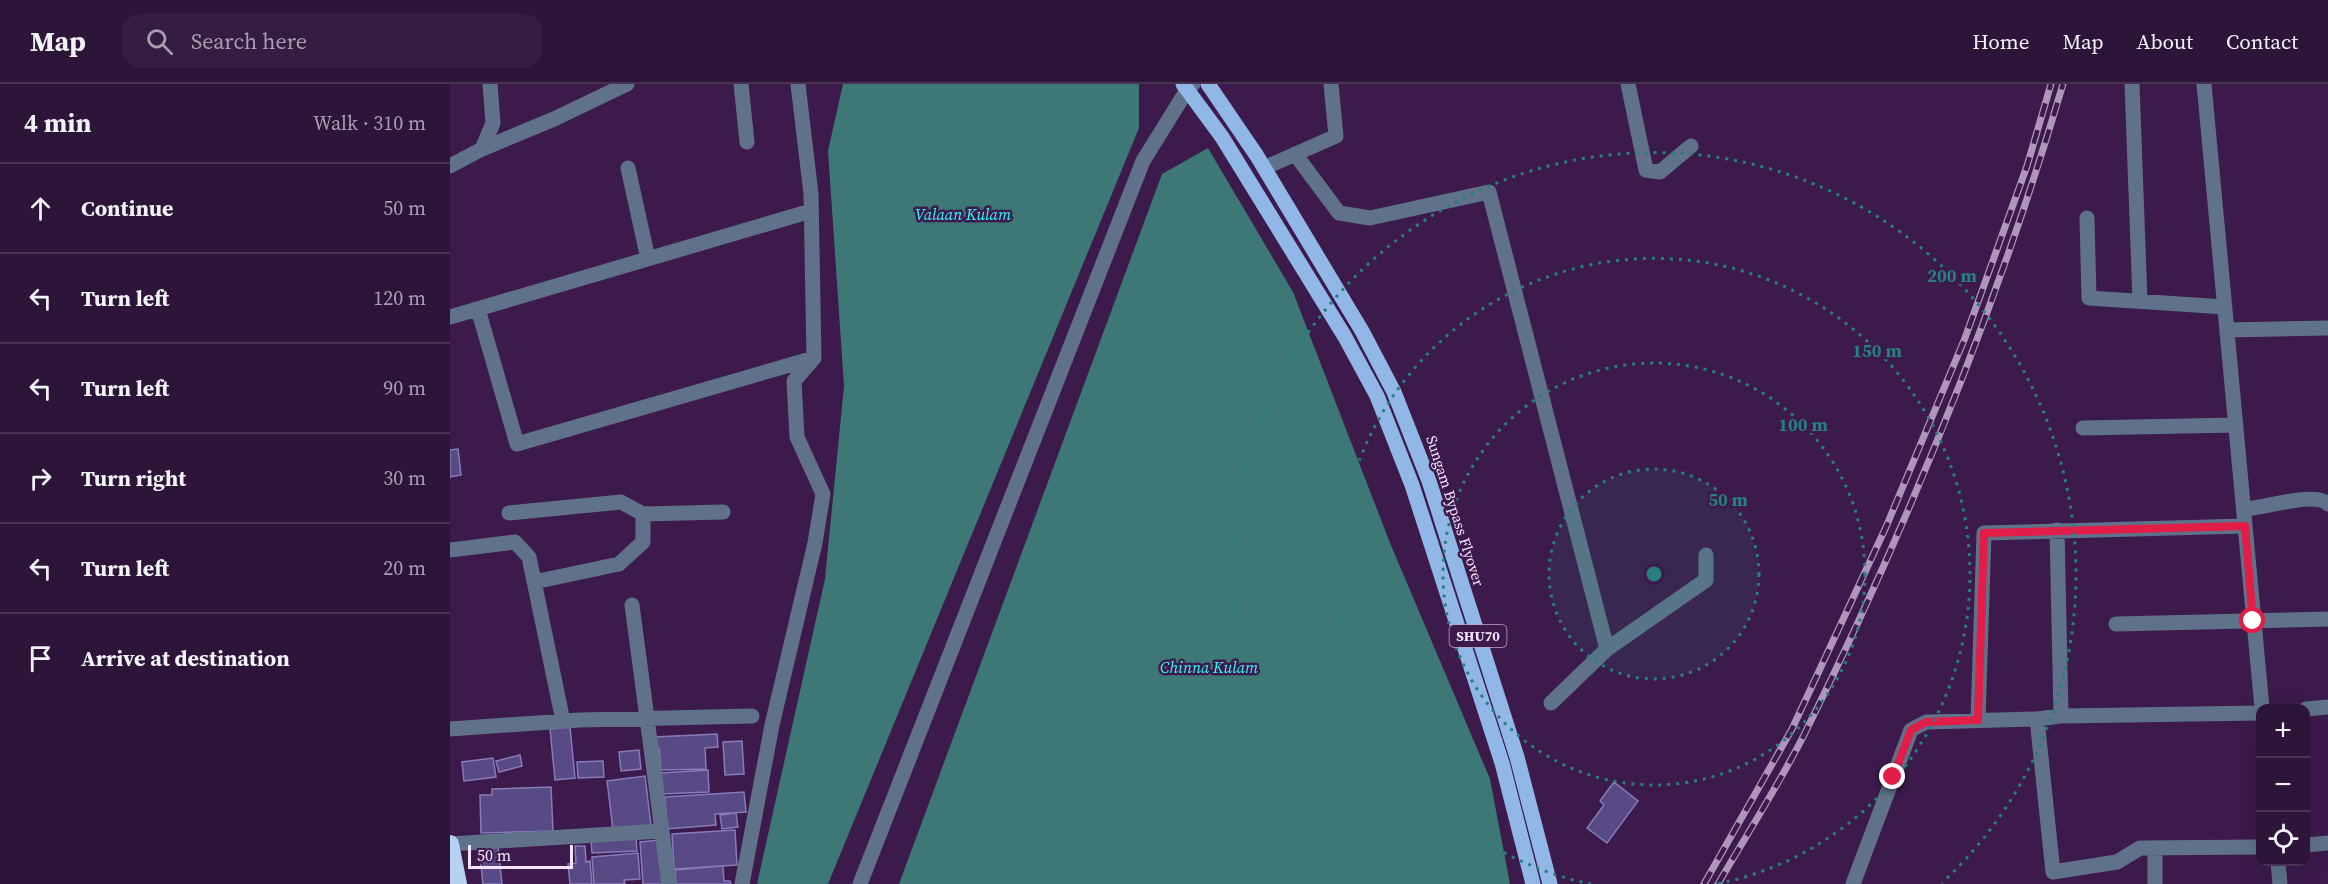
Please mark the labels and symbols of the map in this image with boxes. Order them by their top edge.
water label: Valaan Kulam [915,203,1011,225]
text: 200 m [1927,263,1977,288]
text: 150 m [1852,338,1902,363]
text: 100 m [1778,412,1828,437]
street label: Sungam Bypass Flyover [1421,433,1490,589]
text: 50 m [1708,487,1748,512]
centre of rings [1644,564,1664,584]
route start [2239,607,2265,633]
road number: SHU70 [1450,625,1506,647]
water label: Chinna Kulam [1160,656,1258,678]
route end [1879,763,1905,789]
scale bar [468,842,573,870]

